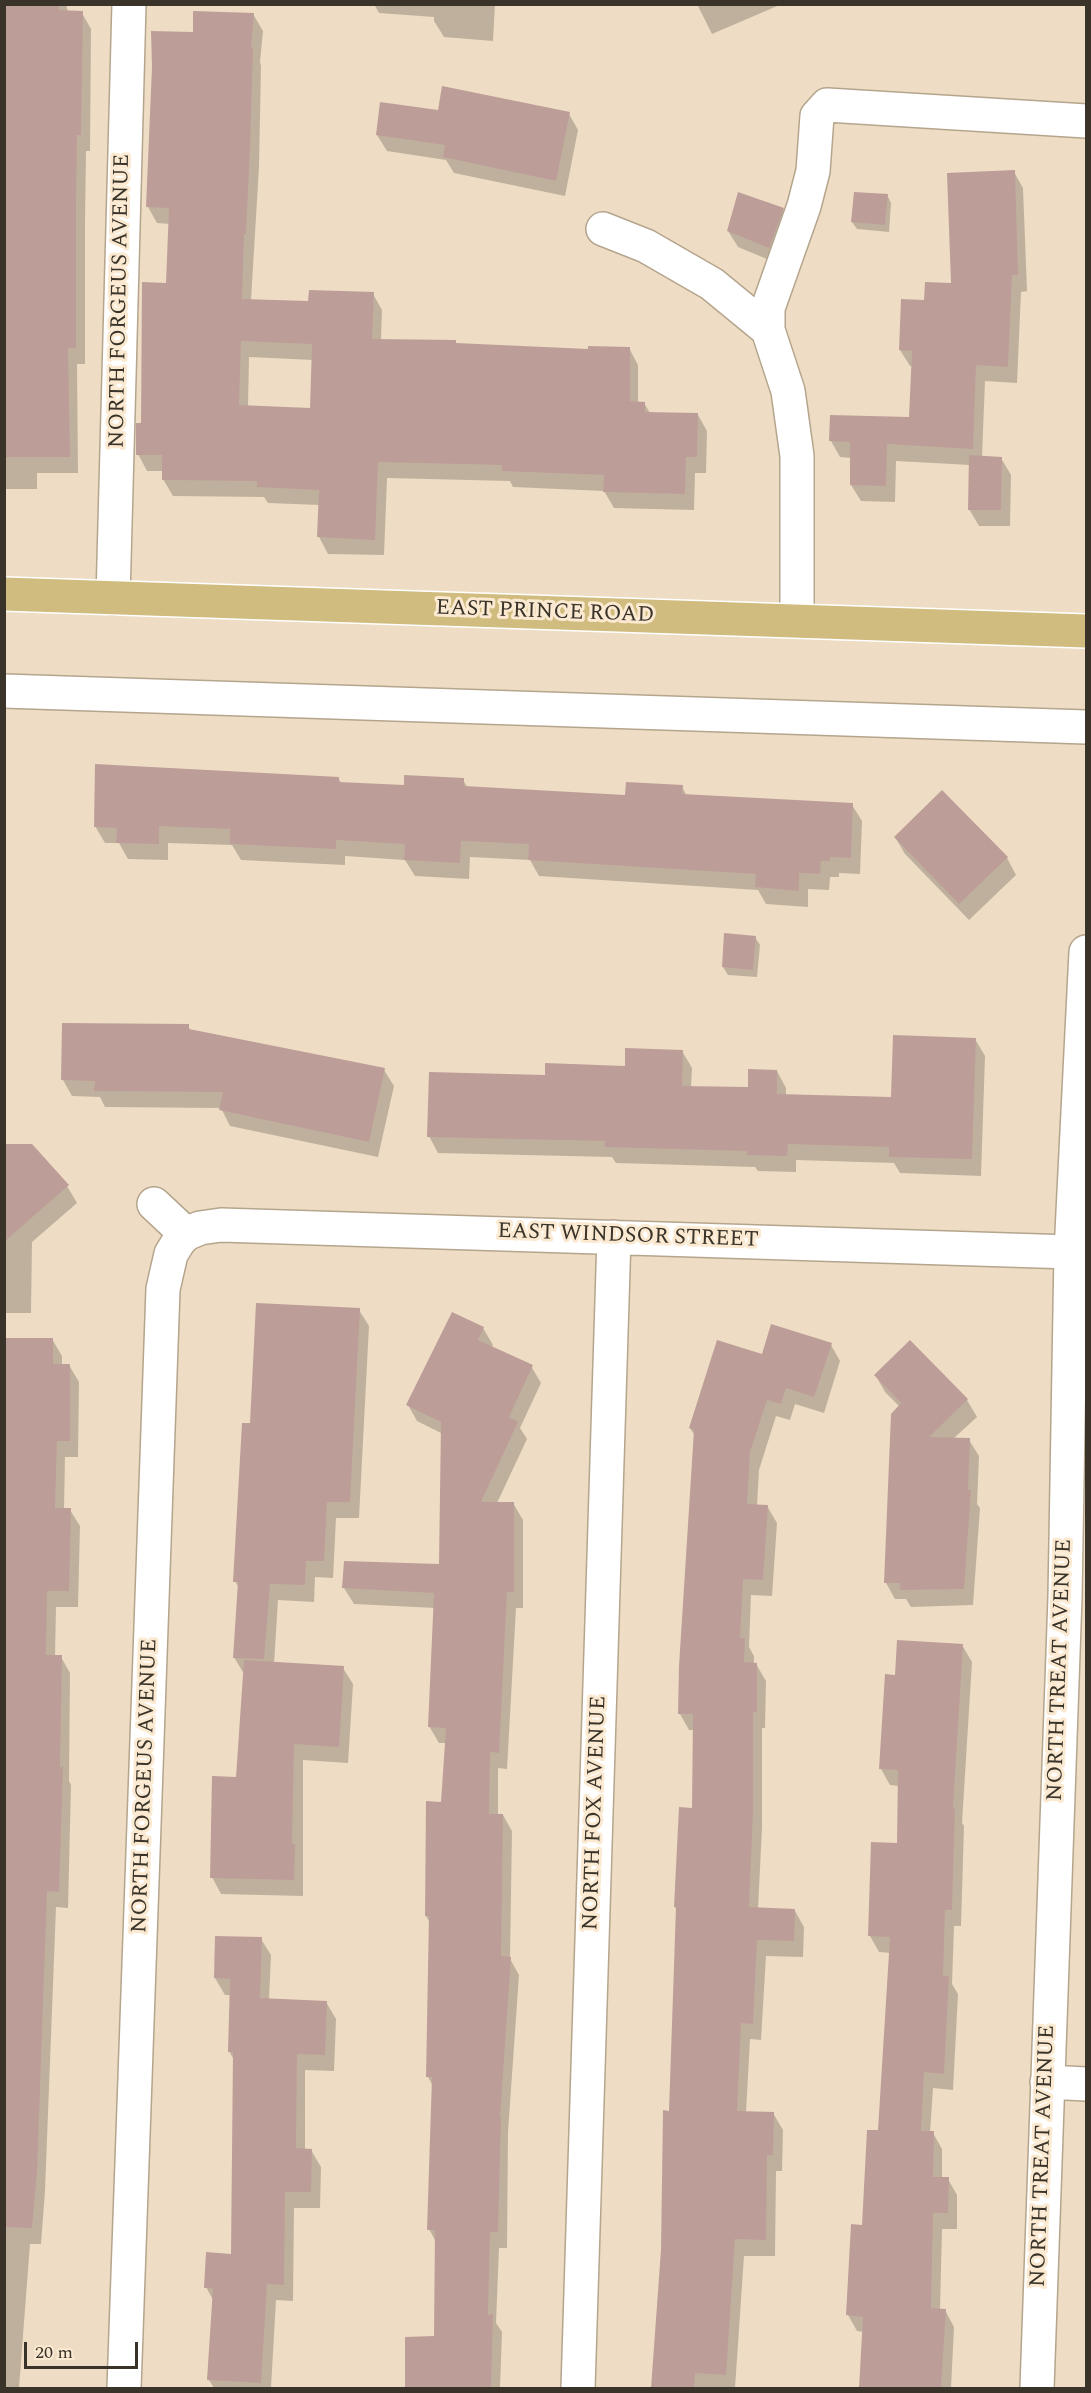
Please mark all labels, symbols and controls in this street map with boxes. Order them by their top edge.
street label: NORTH FORGEUS AVENUE [105,154,137,448]
street label: EAST PRINCE ROAD [435,596,655,630]
street label: EAST WINDSOR STREET [497,1219,759,1255]
street label: NORTH TREAT AVENUE [1043,1538,1079,1802]
street label: NORTH FORGEUS AVENUE [128,1638,164,1934]
street label: NORTH FOX AVENUE [579,1695,613,1931]
street label: NORTH TREAT AVENUE [1026,2024,1062,2288]
scale bar [27,2330,141,2368]
text: 20 m [35,2339,73,2366]

